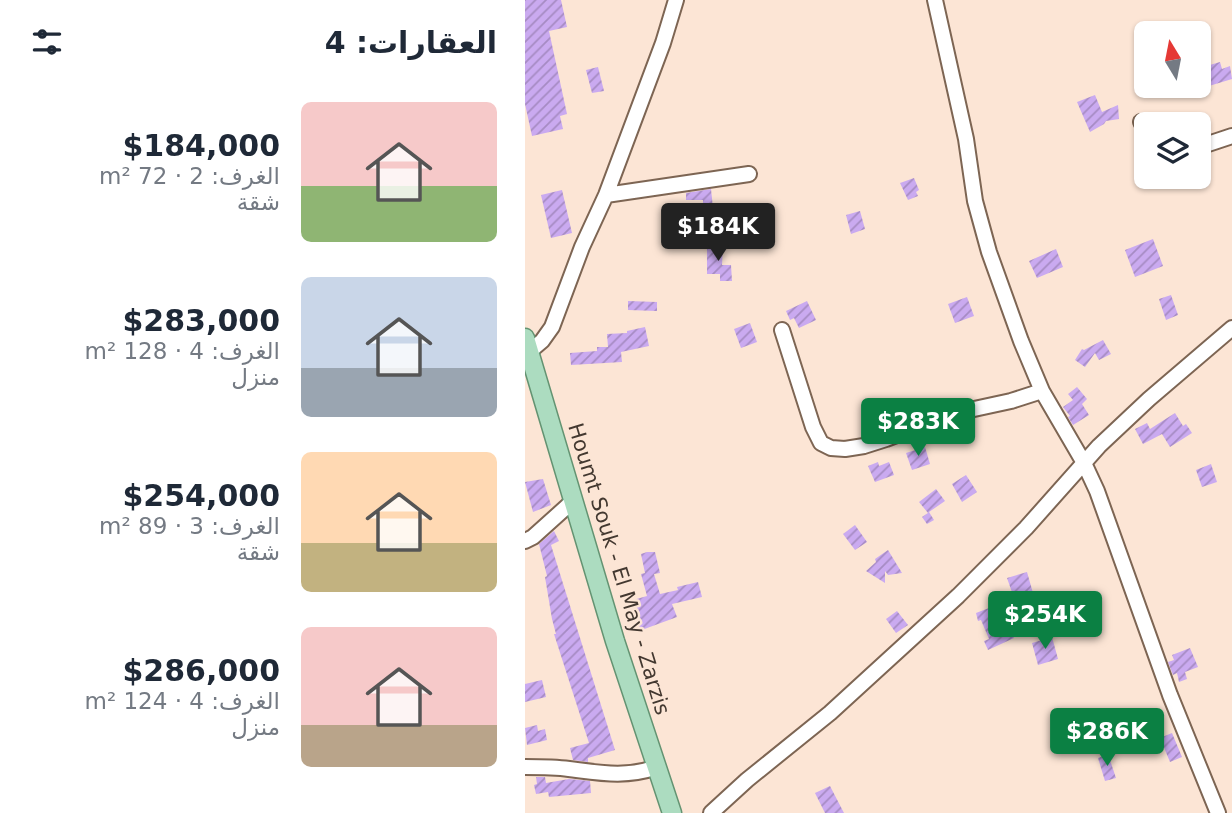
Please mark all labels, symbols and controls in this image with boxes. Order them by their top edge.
north arrow [1134,21,1211,98]
map controls [1134,21,1211,189]
icon: filters [28,23,66,61]
text: العقارات: 4 [325,25,497,60]
button: layers [1134,112,1211,189]
text: $184,000 [122,128,280,163]
icon: home [357,130,441,214]
text: الغرف: 2 · 72 m² [99,163,280,189]
text: شقة [237,189,280,215]
pin: $184K [669,204,767,263]
text: $184K [677,213,759,239]
text: $283,000 [122,303,280,338]
icon: home [357,305,441,389]
text: الغرف: 4 · 128 m² [84,338,280,364]
text: منزل [231,364,280,390]
pin: $283K [869,398,967,458]
text: $283K [877,408,959,434]
street label: Houmt Souk - El May - Zarzis [563,420,675,718]
text: $254,000 [122,478,280,513]
icon: home [357,480,441,564]
text: الغرف: 3 · 89 m² [99,513,280,539]
text: شقة [237,539,280,565]
pin: $254K [996,592,1094,651]
text: $254K [1004,601,1086,627]
text: $286,000 [122,653,280,688]
icon: home [357,655,441,739]
text: الغرف: 4 · 124 m² [84,688,280,714]
pin: $286K [1058,708,1156,768]
text: منزل [231,714,280,740]
text: $286K [1066,718,1148,744]

